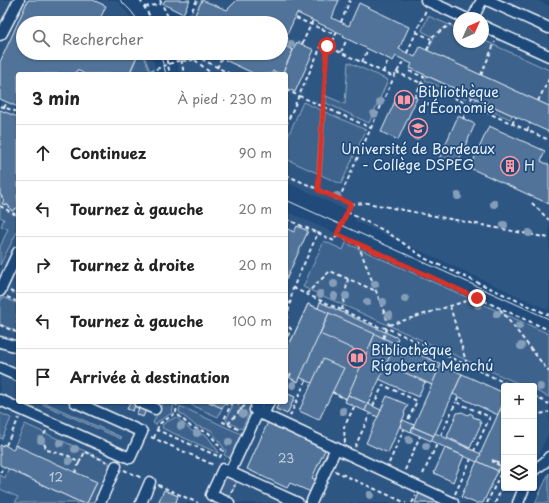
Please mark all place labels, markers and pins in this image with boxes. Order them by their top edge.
place label: Bibliothèque d'Économie [418,81,499,118]
library icon: Bibliothèque d'Économie [393,89,415,111]
school or university icon: Université de Bordeaux - Collège DSPEG [407,117,429,139]
place label: Université de Bordeaux - Collège DSPEG [341,138,495,175]
building icon: H [499,155,521,177]
place label: H [524,155,535,176]
place label: Bibliothèque Rigoberta Menchú [371,339,493,376]
library icon: Bibliothèque Rigoberta Menchú [346,347,368,369]

